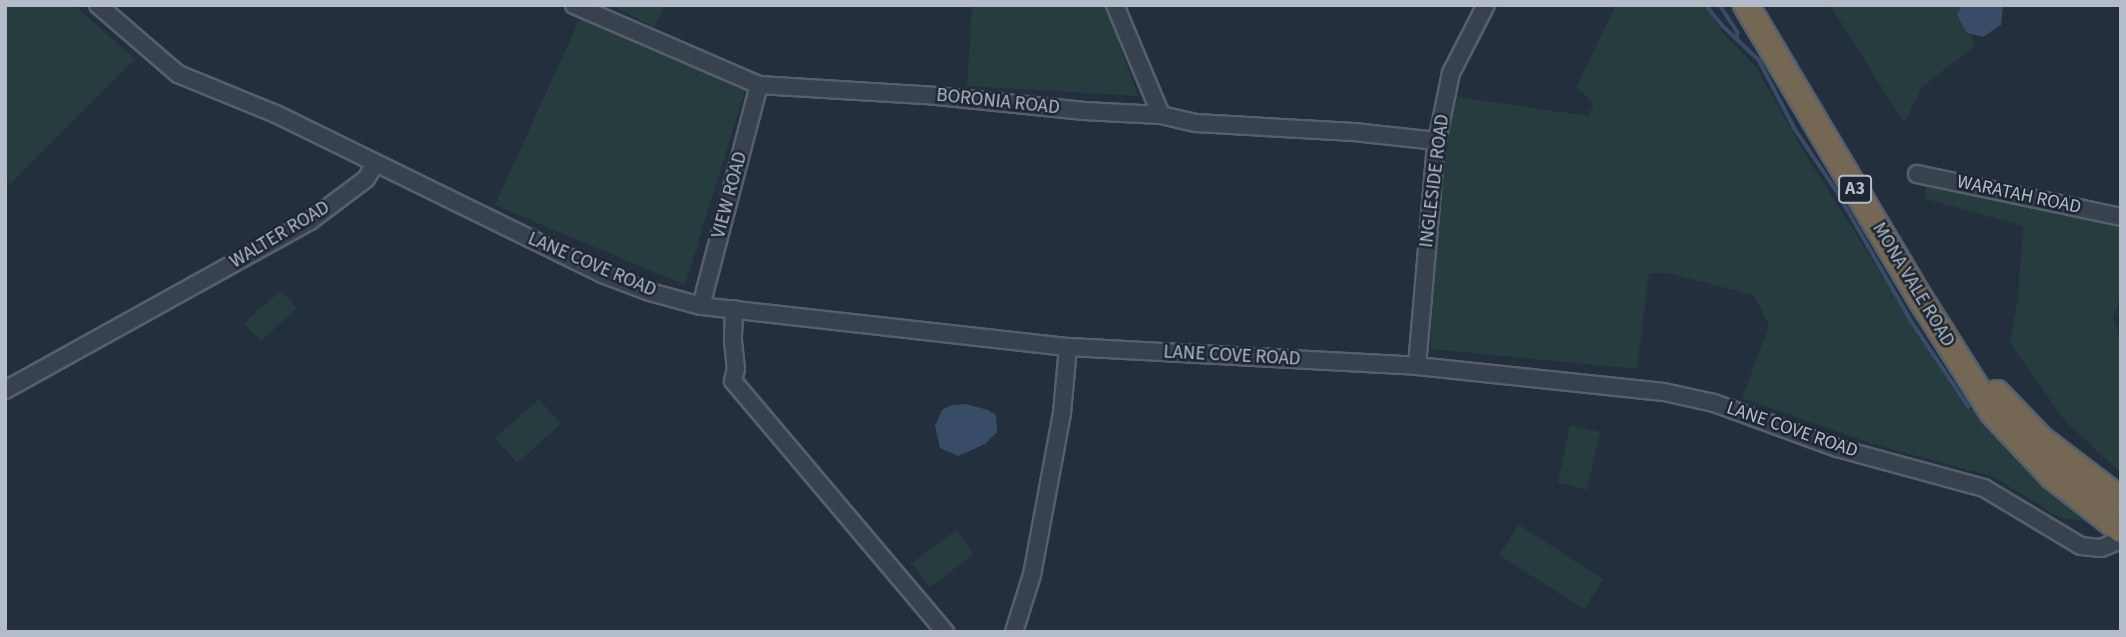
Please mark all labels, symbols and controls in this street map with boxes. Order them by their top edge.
street label: BORONIA ROAD [935,84,1061,120]
street label: INGLESIDE ROAD [1416,113,1454,249]
street label: VIEW ROAD [708,149,752,241]
street label: WARATAH ROAD [1955,171,2083,219]
road number: A3 [1838,174,1872,204]
street label: WALTER ROAD [226,196,334,274]
street label: MONA VALE ROAD [1867,219,1959,351]
street label: LANE COVE ROAD [524,228,660,302]
street label: LANE COVE ROAD [1163,341,1301,371]
street label: LANE COVE ROAD [1723,397,1861,463]

